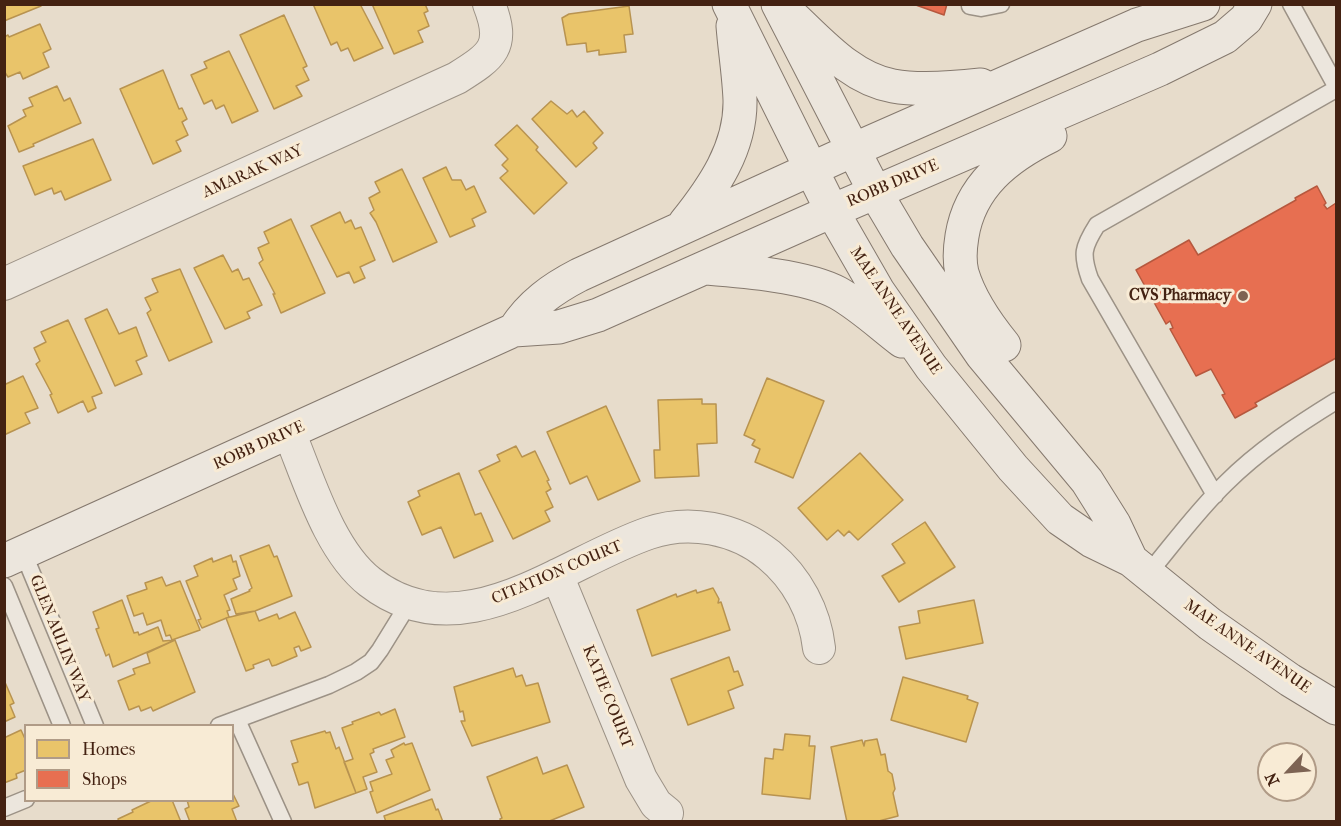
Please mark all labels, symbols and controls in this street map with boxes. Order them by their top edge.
street label: AMARAK WAY [200,141,306,203]
street label: ROBB DRIVE [844,156,942,212]
street label: MAE ANNE AVENUE [845,243,945,379]
place label: CVS Pharmacy [1129,286,1231,306]
marker: CVS Pharmacy [1236,289,1250,303]
street label: ROBB DRIVE [210,417,308,475]
street label: CITATION COURT [489,537,625,609]
street label: GLEN AULIN WAY [25,573,93,705]
street label: MAE ANNE AVENUE [1180,596,1314,698]
street label: KATIE COURT [578,643,636,751]
legend [24,724,234,802]
text: Homes [82,739,136,760]
north arrow [1257,742,1317,802]
text: Shops [82,769,127,790]
text: N [1261,770,1283,789]

